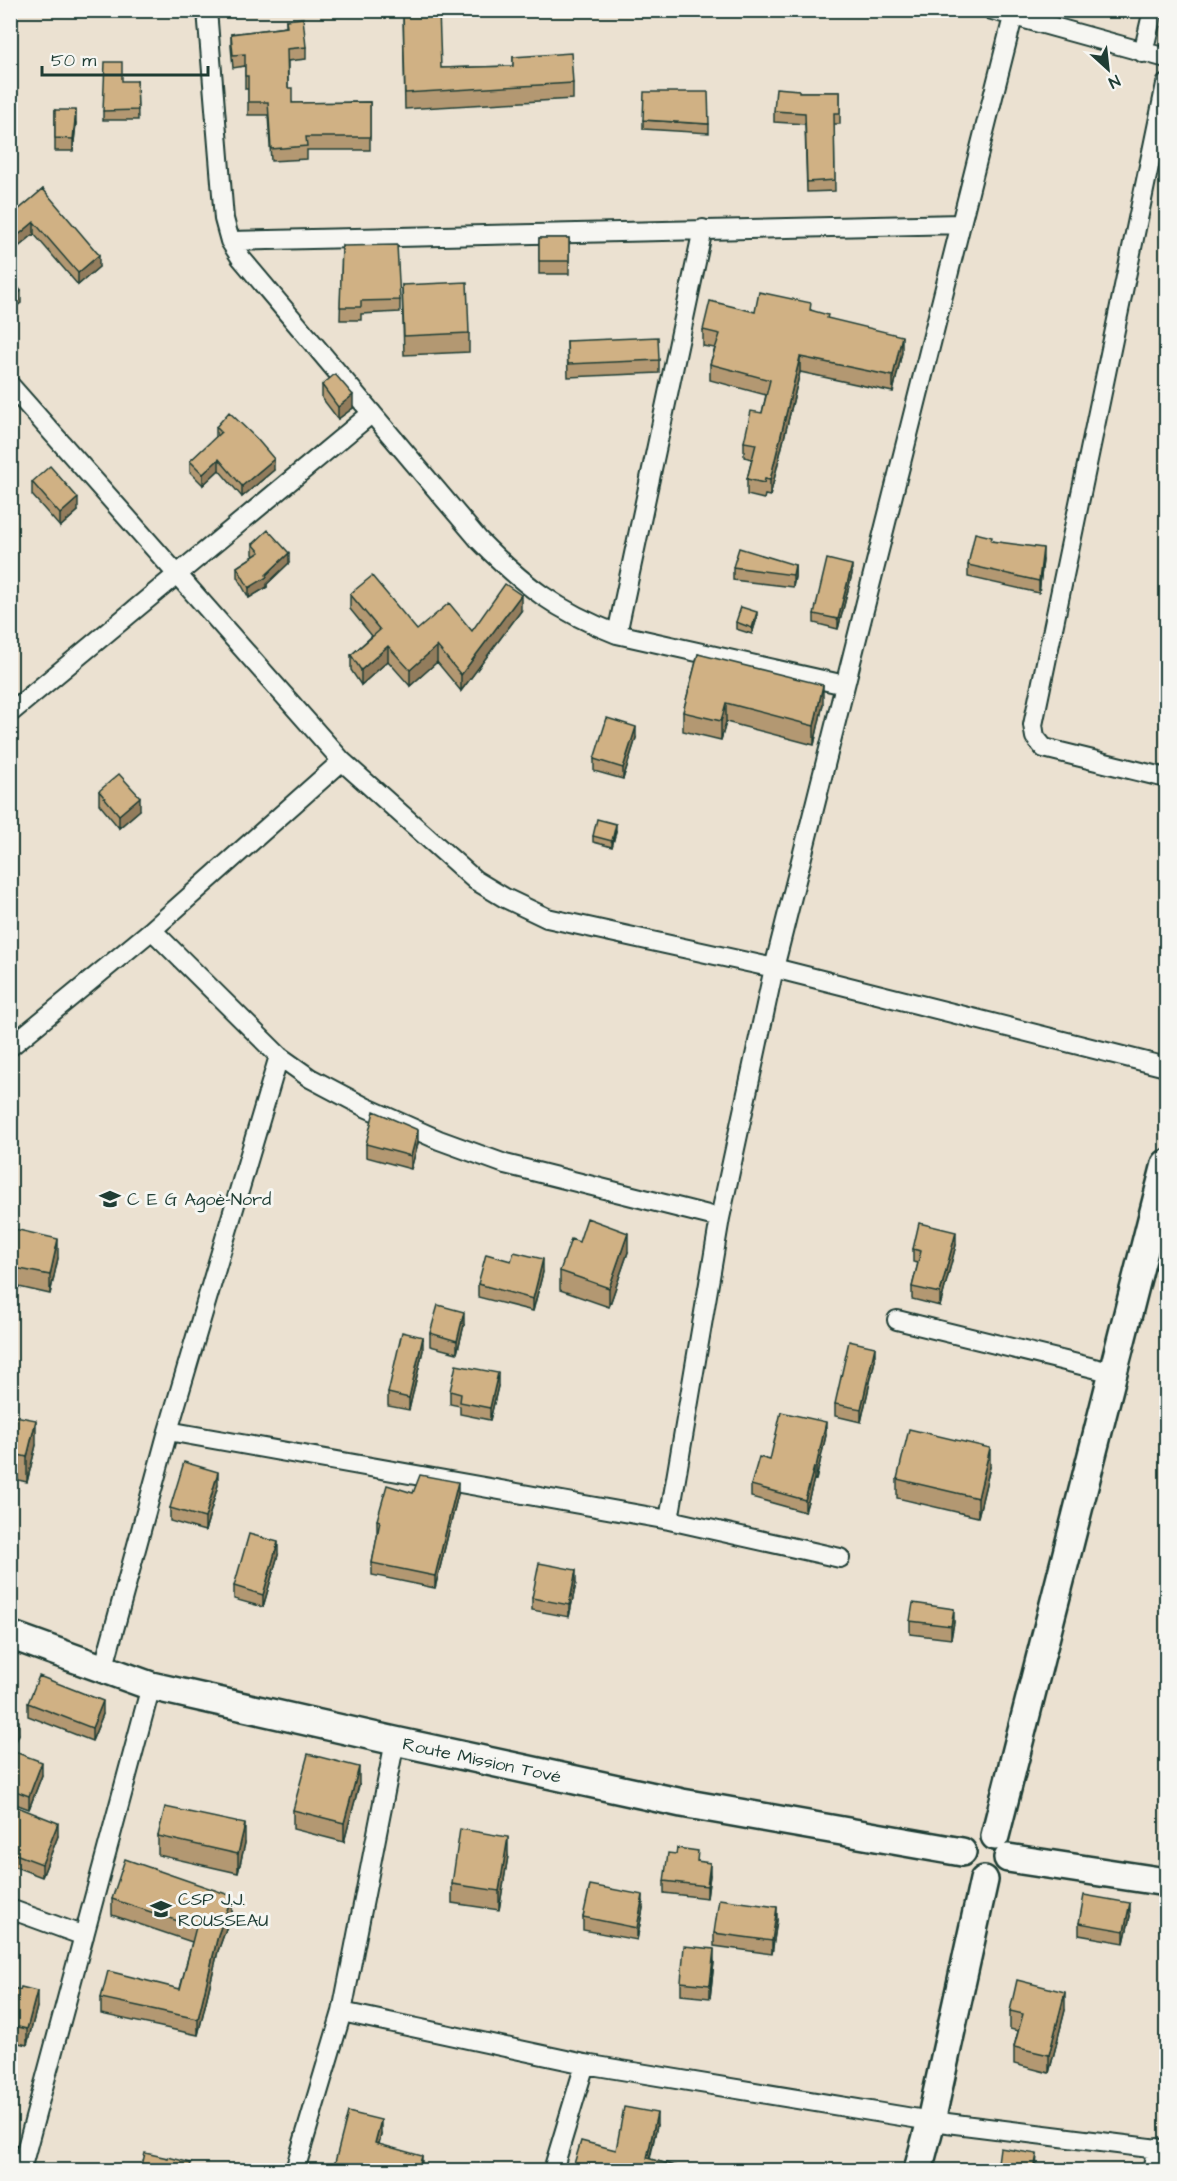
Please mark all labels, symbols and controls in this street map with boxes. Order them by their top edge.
scale bar [42,39,208,77]
north arrow [1078,39,1138,99]
text: 50 m [51,48,96,73]
text: N [1105,69,1124,94]
school or university icon: C E G Agoè-Nord [98,1187,122,1211]
place label: C E G Agoè-Nord [127,1187,271,1213]
street label: Route Mission Tové [400,1731,564,1790]
place label: CSP J.J. ROUSSEAU [178,1887,268,1933]
school or university icon: CSP J.J. ROUSSEAU [149,1897,173,1921]

